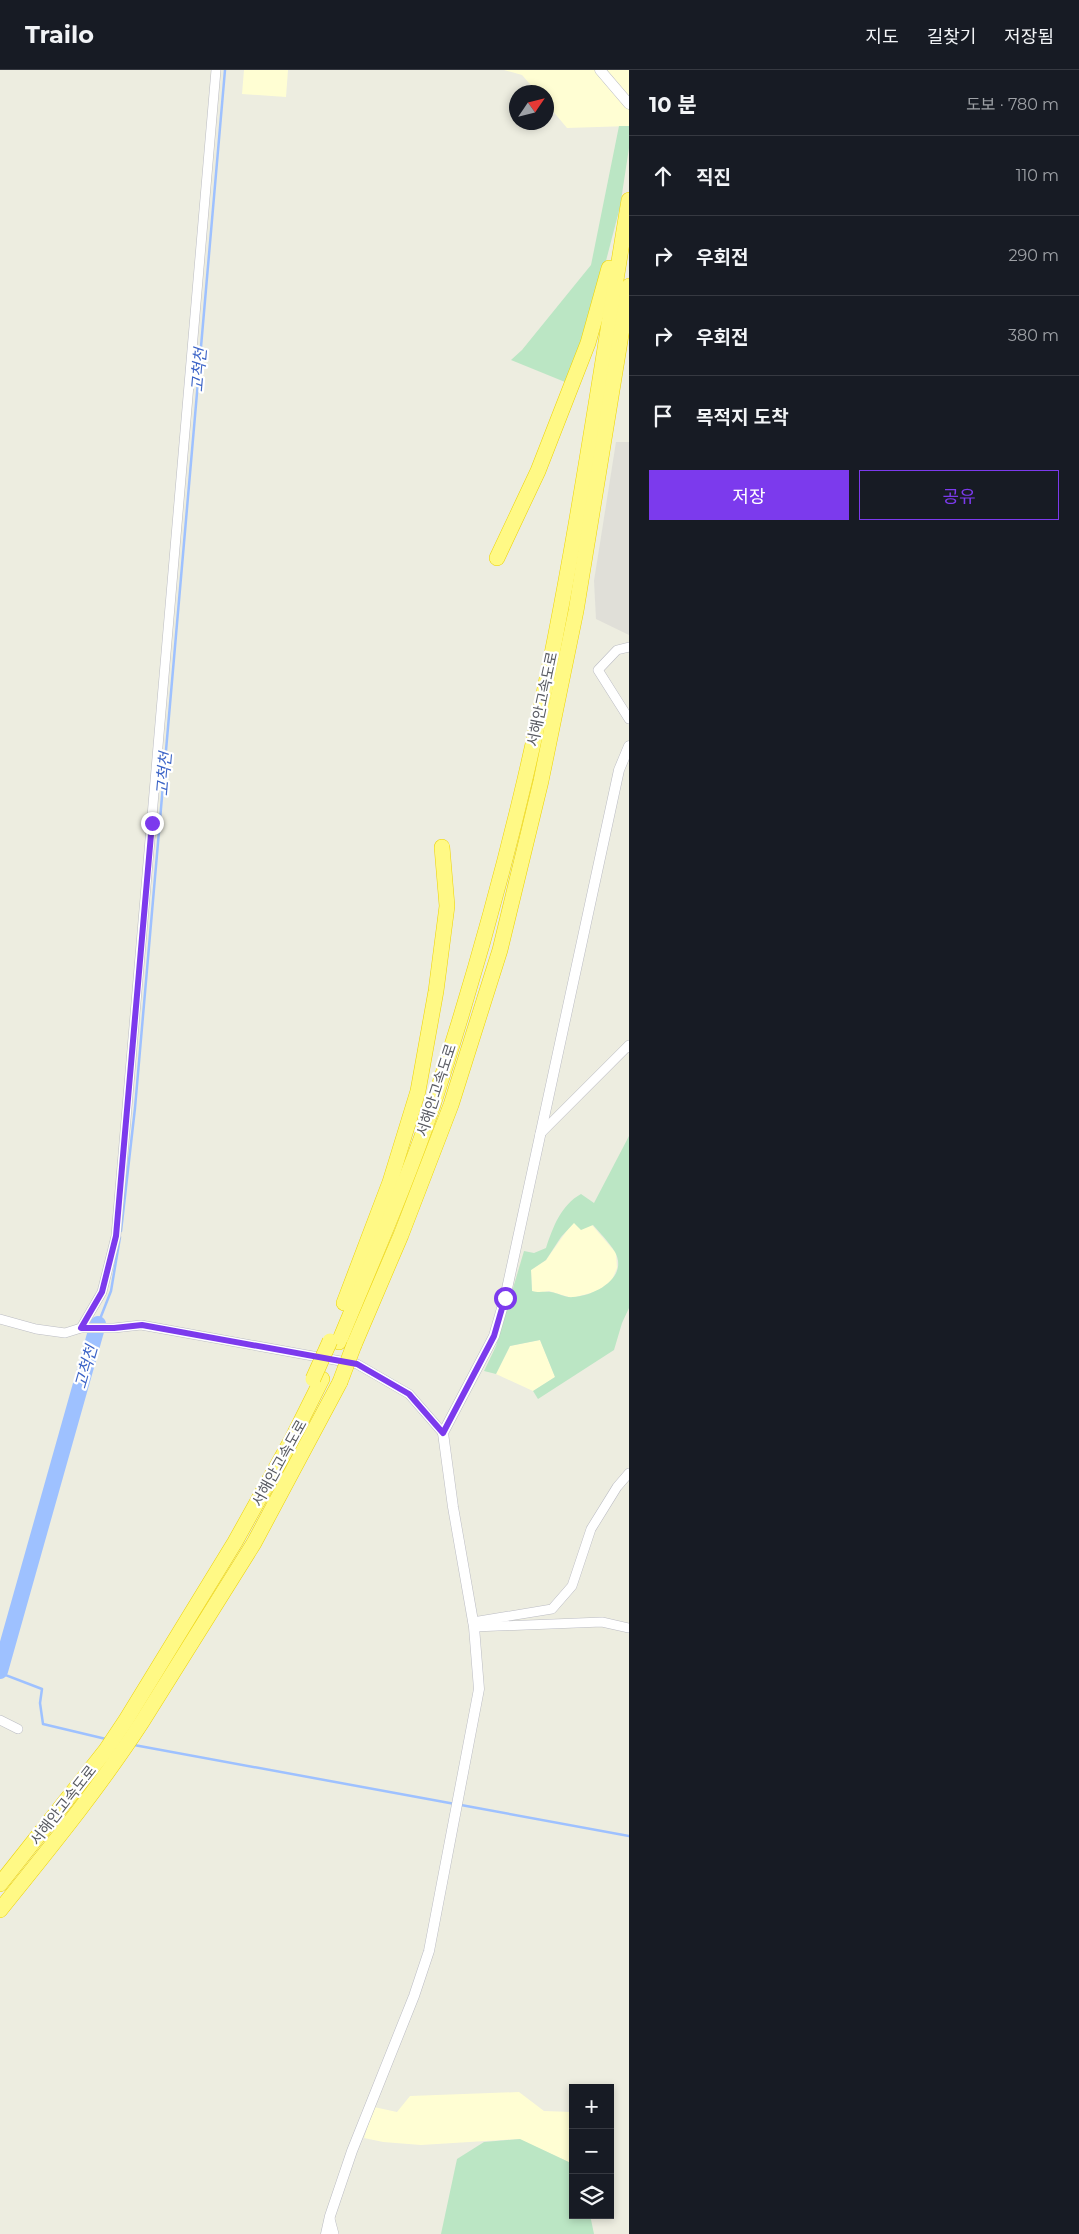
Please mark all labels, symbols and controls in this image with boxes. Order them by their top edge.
text: Trailo [25,20,94,49]
text: 지도 [866,26,899,48]
text: 길찾기 [927,26,976,48]
text: 저장됨 [1004,26,1054,48]
north arrow [509,85,554,130]
text: 10 분 [649,92,697,117]
text: 도보 · 780 m [966,95,1059,114]
icon: ahead [649,162,677,190]
text: 직진 [696,166,731,189]
text: 110 m [1016,166,1059,185]
icon: right [649,242,677,270]
text: 우회전 [696,246,748,269]
text: 290 m [1008,246,1059,265]
icon: right [649,322,677,350]
text: 우회전 [696,326,748,349]
text: 380 m [1008,326,1059,345]
water label: 고척천 [188,345,211,393]
icon: arrive [649,402,677,430]
text: 목적지 도착 [696,406,789,429]
button: 저장 [649,470,849,520]
button: 공유 [859,470,1059,520]
street label: 서해안고속도로 [523,650,561,748]
water label: 고척천 [153,749,176,797]
route end [141,812,164,835]
street label: 서해안고속도로 [412,1041,460,1139]
route start [494,1287,517,1310]
water label: 고척천 [71,1341,102,1391]
street label: 서해안고속도로 [247,1416,311,1510]
street label: 서해안고속도로 [26,1761,100,1849]
map controls [569,2084,614,2219]
button: + [569,2084,614,2129]
button: − [569,2129,614,2174]
button: layers [569,2174,614,2219]

